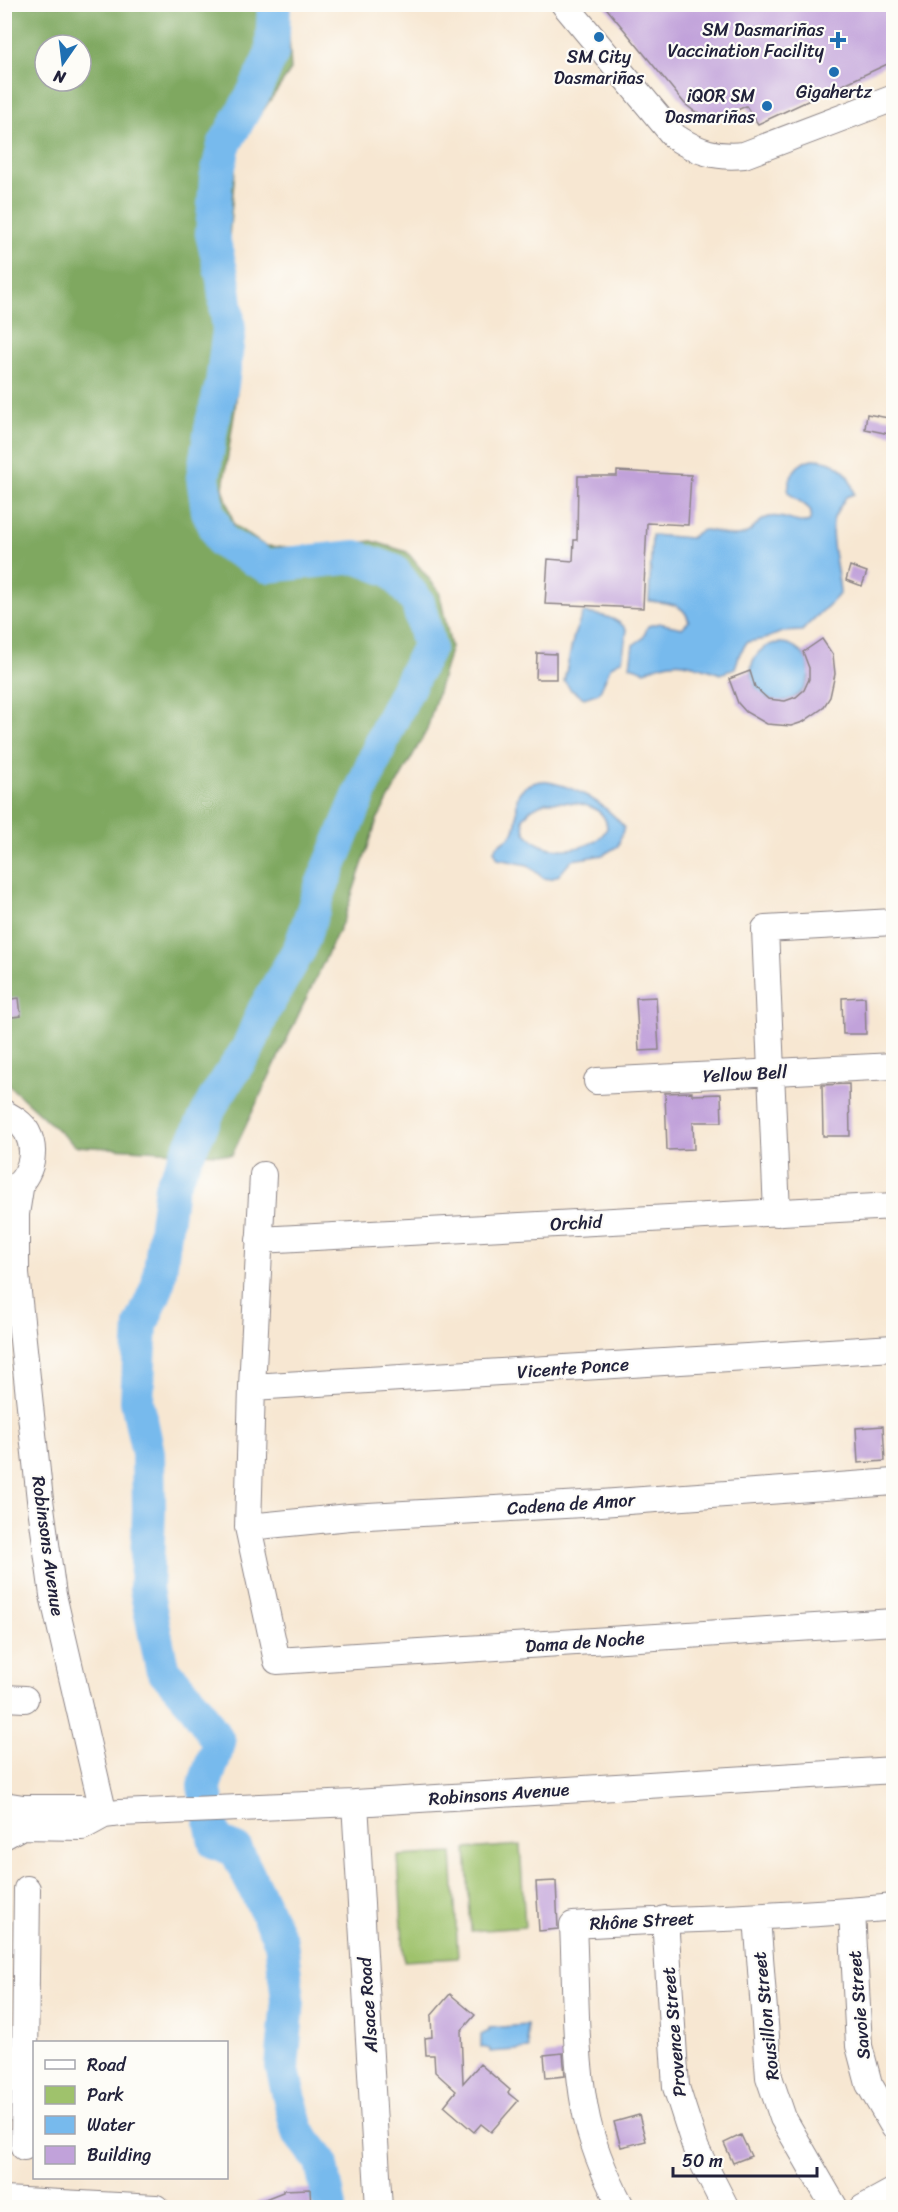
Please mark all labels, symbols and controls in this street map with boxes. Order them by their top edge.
place label: SM Dasmariñas Vaccination Facility [667,14,825,67]
marker: SM City Dasmariñas [592,30,606,44]
marker: SM Dasmariñas Vaccination Facility [829,31,847,49]
north arrow [33,33,93,93]
place label: SM City Dasmariñas [554,41,645,94]
text: N [50,61,69,93]
marker: Gigahertz [827,65,841,79]
place label: Gigahertz [796,76,873,108]
place label: iQOR SM Dasmariñas [665,80,756,133]
marker: iQOR SM Dasmariñas [760,99,774,113]
street label: Yellow Bell [702,1056,789,1092]
street label: Orchid [549,1206,604,1240]
street label: Vicente Ponce [516,1348,630,1388]
street label: Robinsons Avenue [22,1474,74,1618]
street label: Cadena de Amor [506,1483,638,1524]
street label: Dama de Noche [524,1622,646,1662]
street label: Robinsons Avenue [428,1773,571,1815]
street label: Rhône Street [589,1902,695,1940]
street label: Savoie Street [838,1949,880,2061]
street label: Rousillon Street [743,1950,789,2082]
street label: Alsace Road [349,1955,387,2055]
street label: Provence Street [652,1966,696,2098]
legend [33,2041,228,2179]
text: Road [87,2049,127,2081]
text: Park [87,2079,124,2111]
text: Water [87,2109,136,2141]
text: Building [87,2139,151,2171]
scale bar [673,2140,817,2178]
text: 50 m [682,2145,723,2177]

